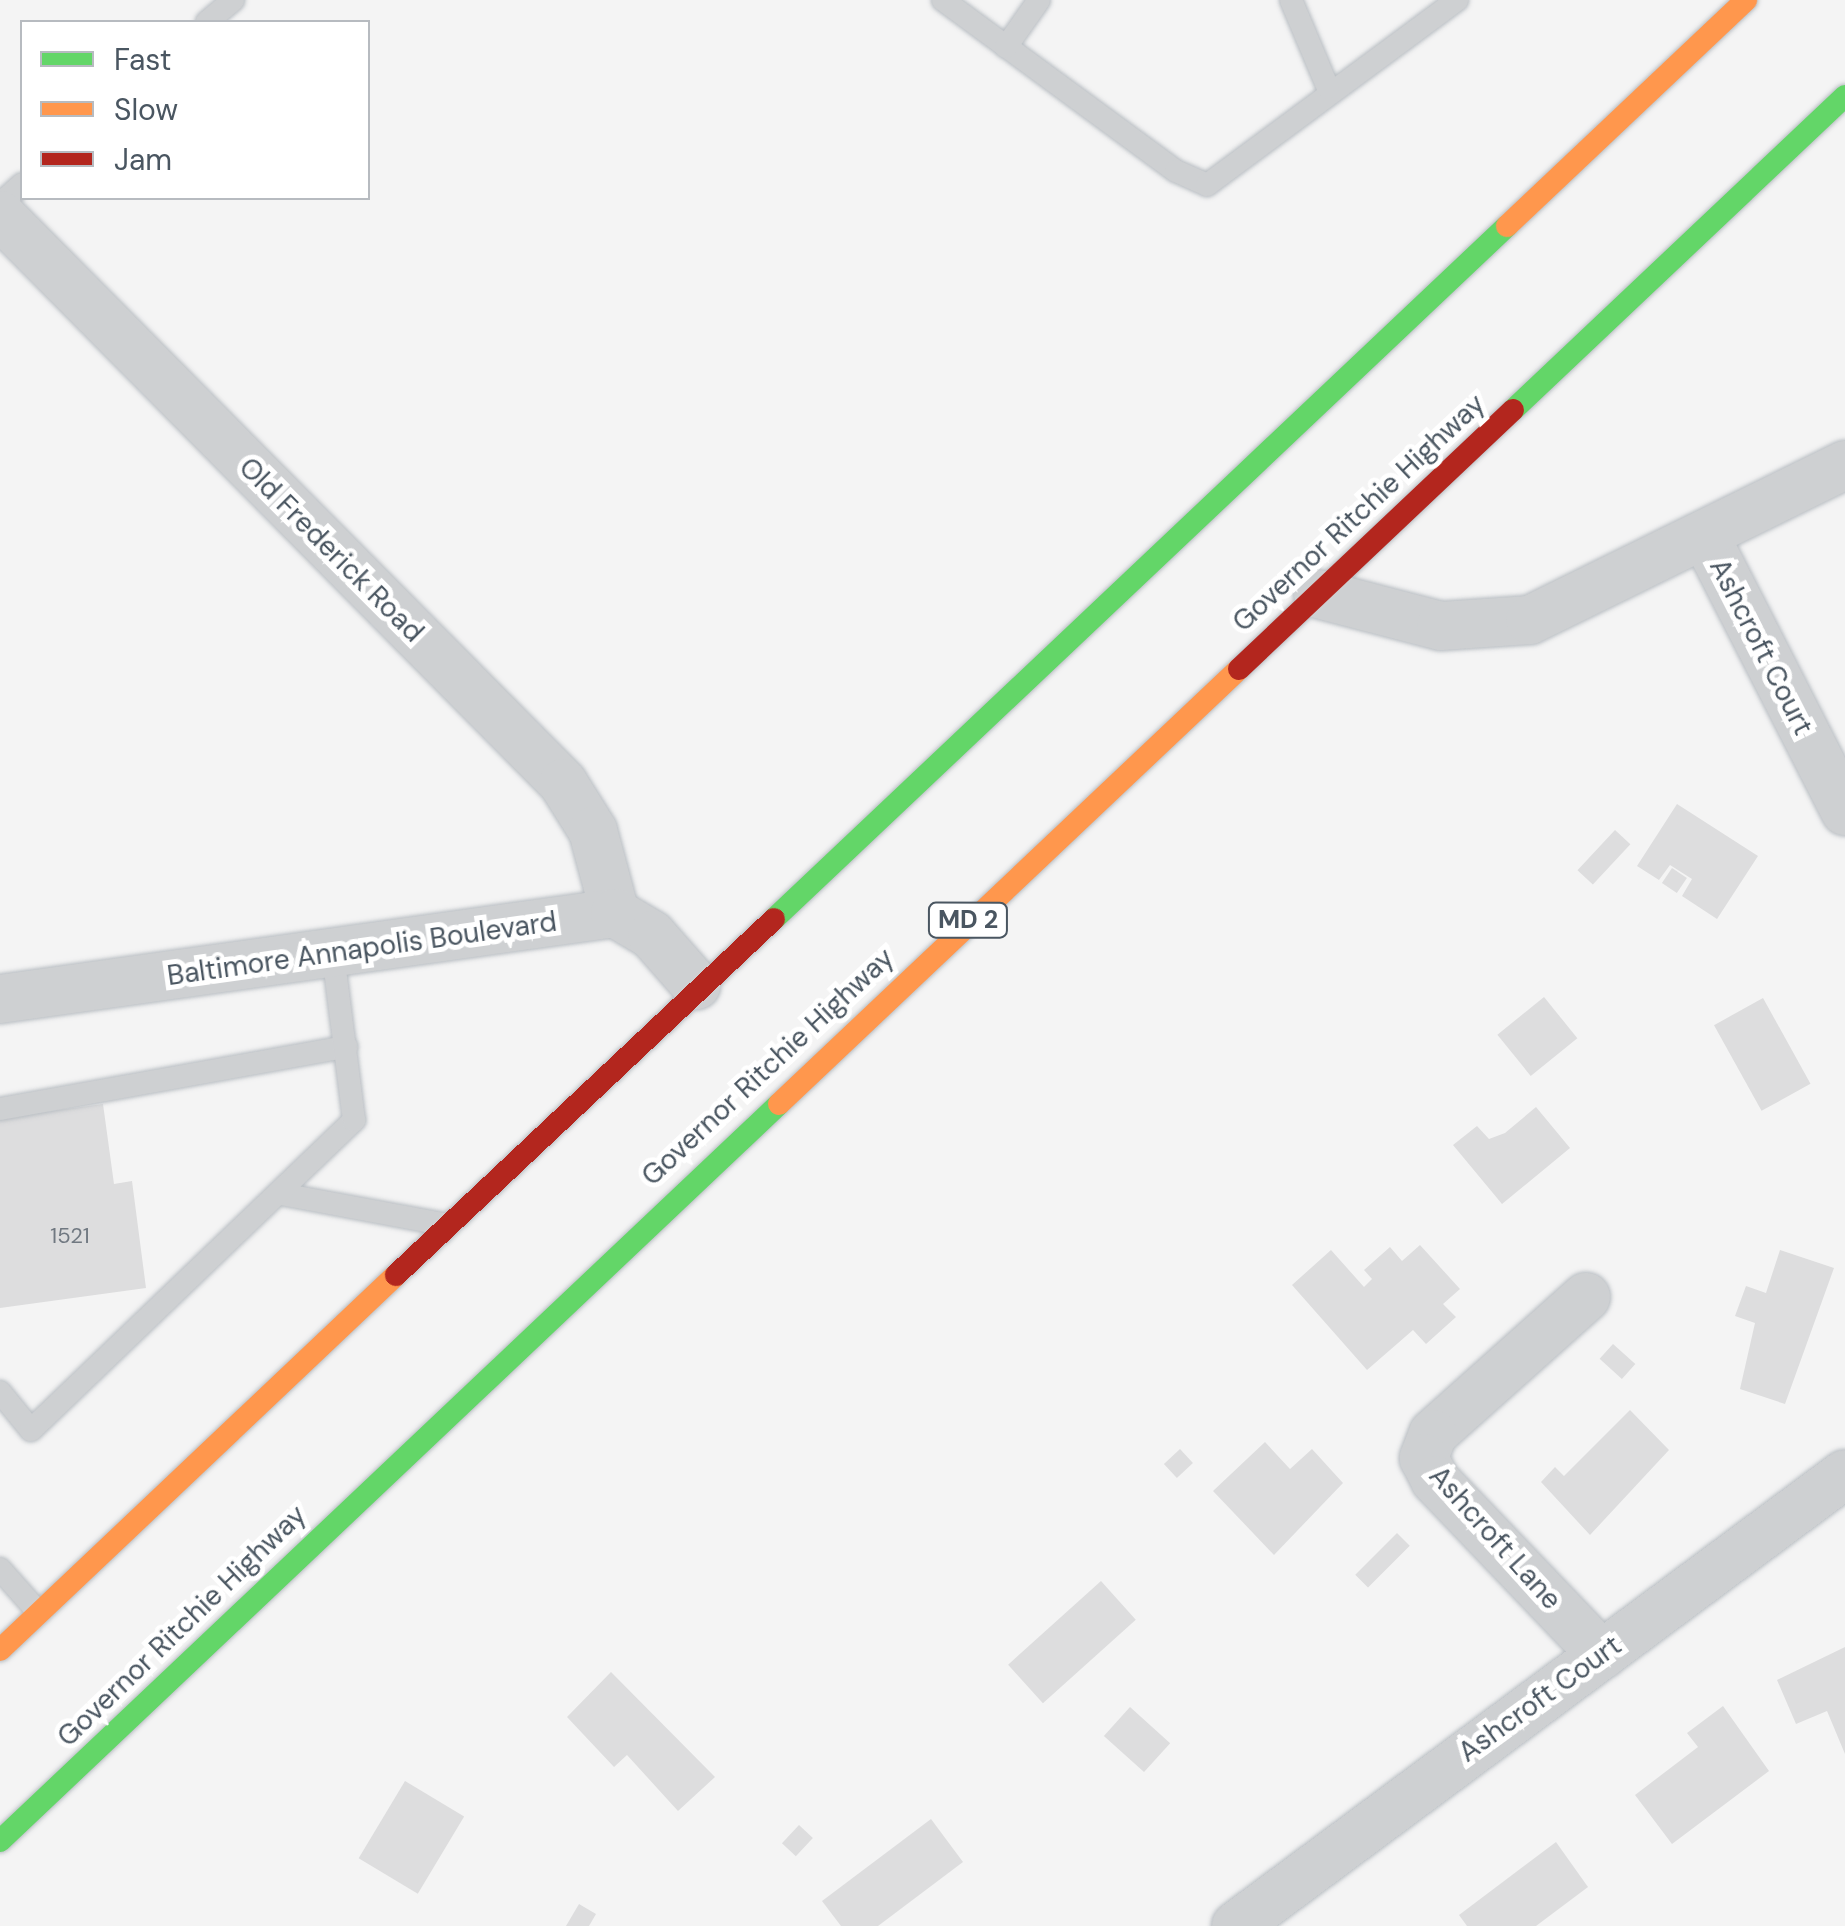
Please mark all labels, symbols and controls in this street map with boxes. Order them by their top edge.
legend [20,20,370,200]
text: Fast [114,40,172,79]
text: Slow [114,90,178,129]
text: Jam [114,140,172,179]
street label: Governor Ritchie Highway [1226,387,1492,639]
street label: Old Frederick Road [232,451,430,649]
street label: Ashcroft Court [1702,553,1820,741]
road number: MD 2 [926,900,1010,940]
street label: Baltimore Annapolis Boulevard [165,905,559,993]
street label: Governor Ritchie Highway [635,941,901,1193]
house number: 1521 [50,1223,90,1249]
street label: Ashcroft Lane [1422,1459,1568,1617]
street label: Governor Ritchie Highway [51,1498,313,1754]
street label: Ashcroft Court [1452,1629,1628,1769]

